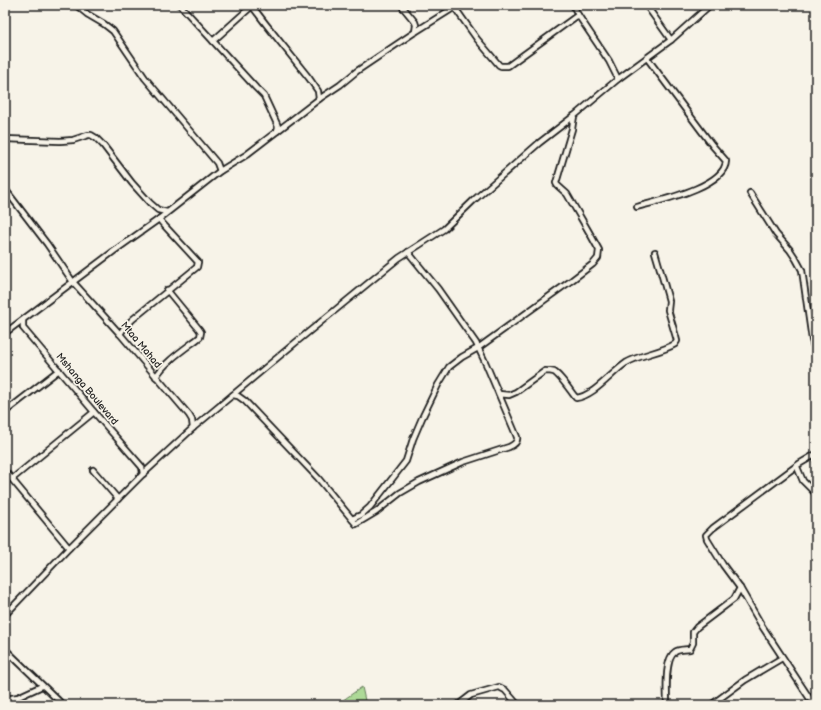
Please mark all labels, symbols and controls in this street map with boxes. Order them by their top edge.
street label: Mtaa Mahad [118,319,164,371]
street label: Mshanga Boulevard [53,351,121,428]

